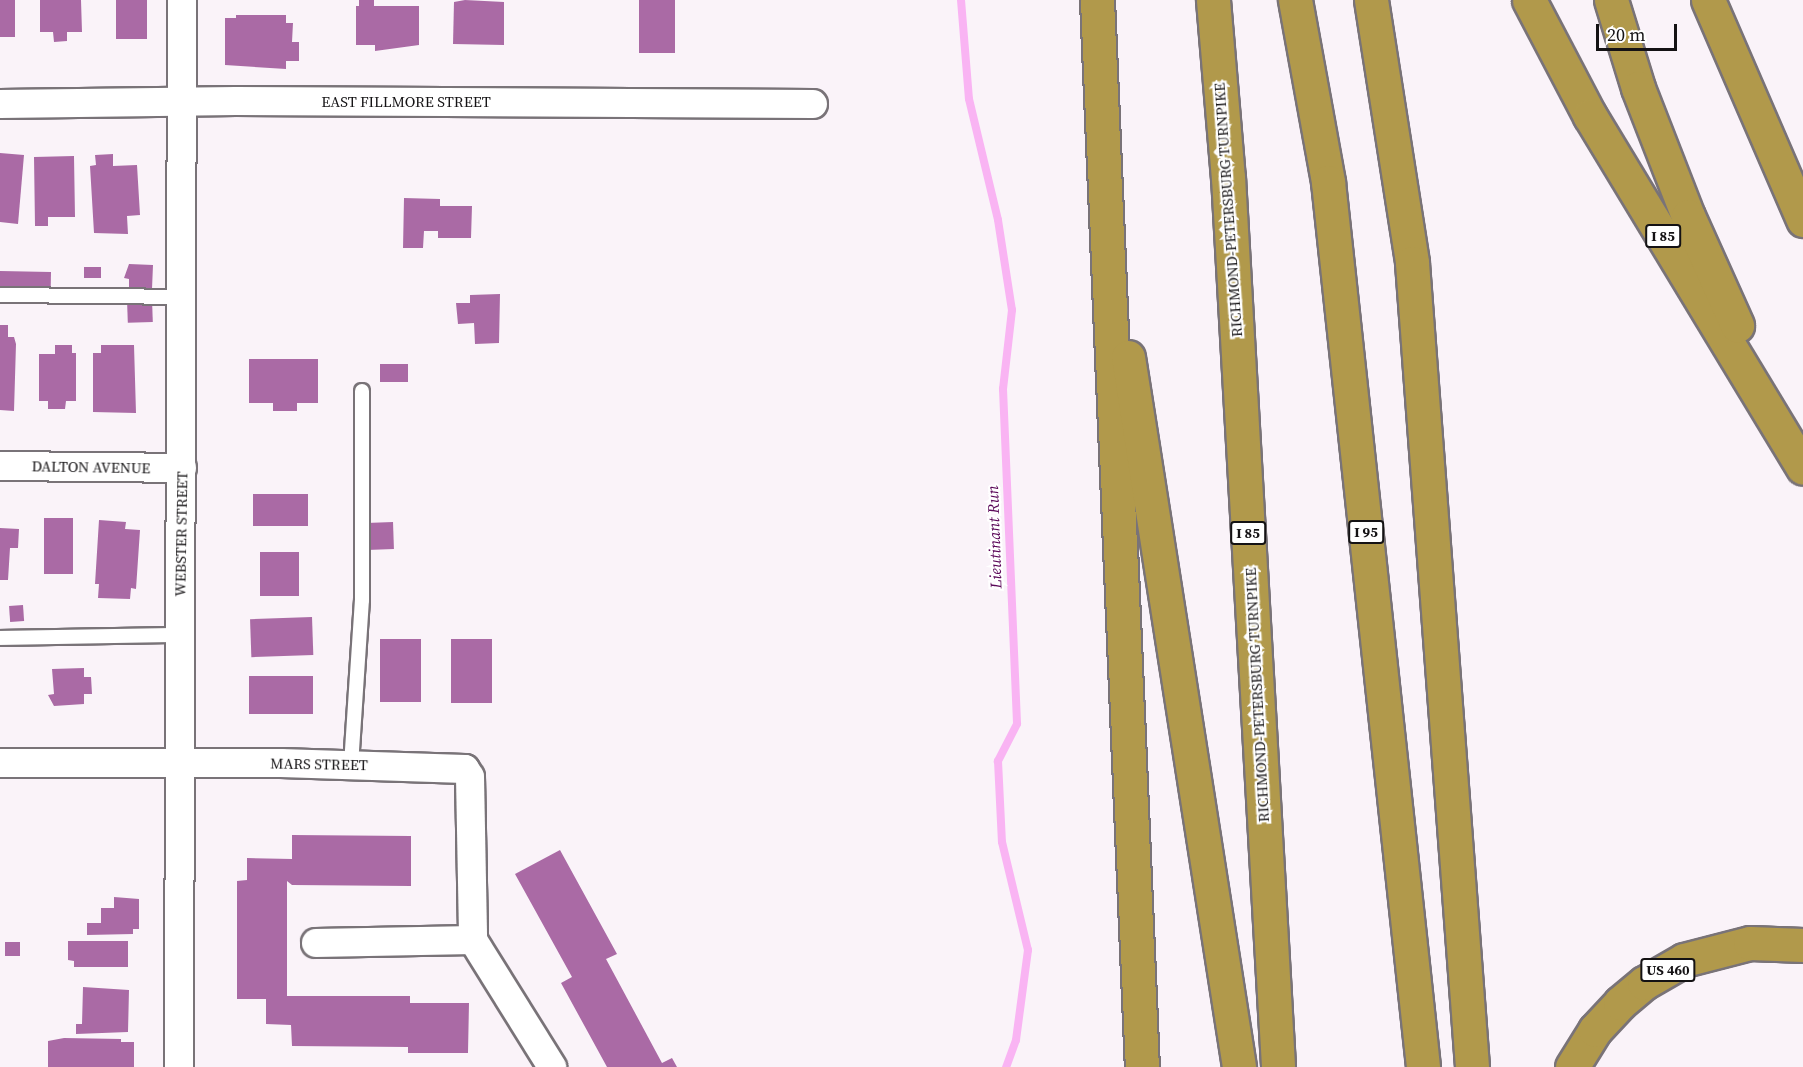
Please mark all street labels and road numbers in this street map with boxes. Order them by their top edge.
street label: RICHMOND-PETERSBURG TURNPIKE [1210,82,1246,338]
street label: EAST FILLMORE STREET [321,93,491,111]
road number: I 85 [1645,225,1681,247]
street label: DALTON AVENUE [31,457,151,477]
street label: WEBSTER STREET [171,471,191,597]
road number: I 95 [1348,521,1384,543]
road number: I 85 [1230,522,1266,544]
street label: RICHMOND-PETERSBURG TURNPIKE [1241,567,1273,823]
street label: MARS STREET [270,754,368,774]
road number: US 460 [1640,959,1696,981]

